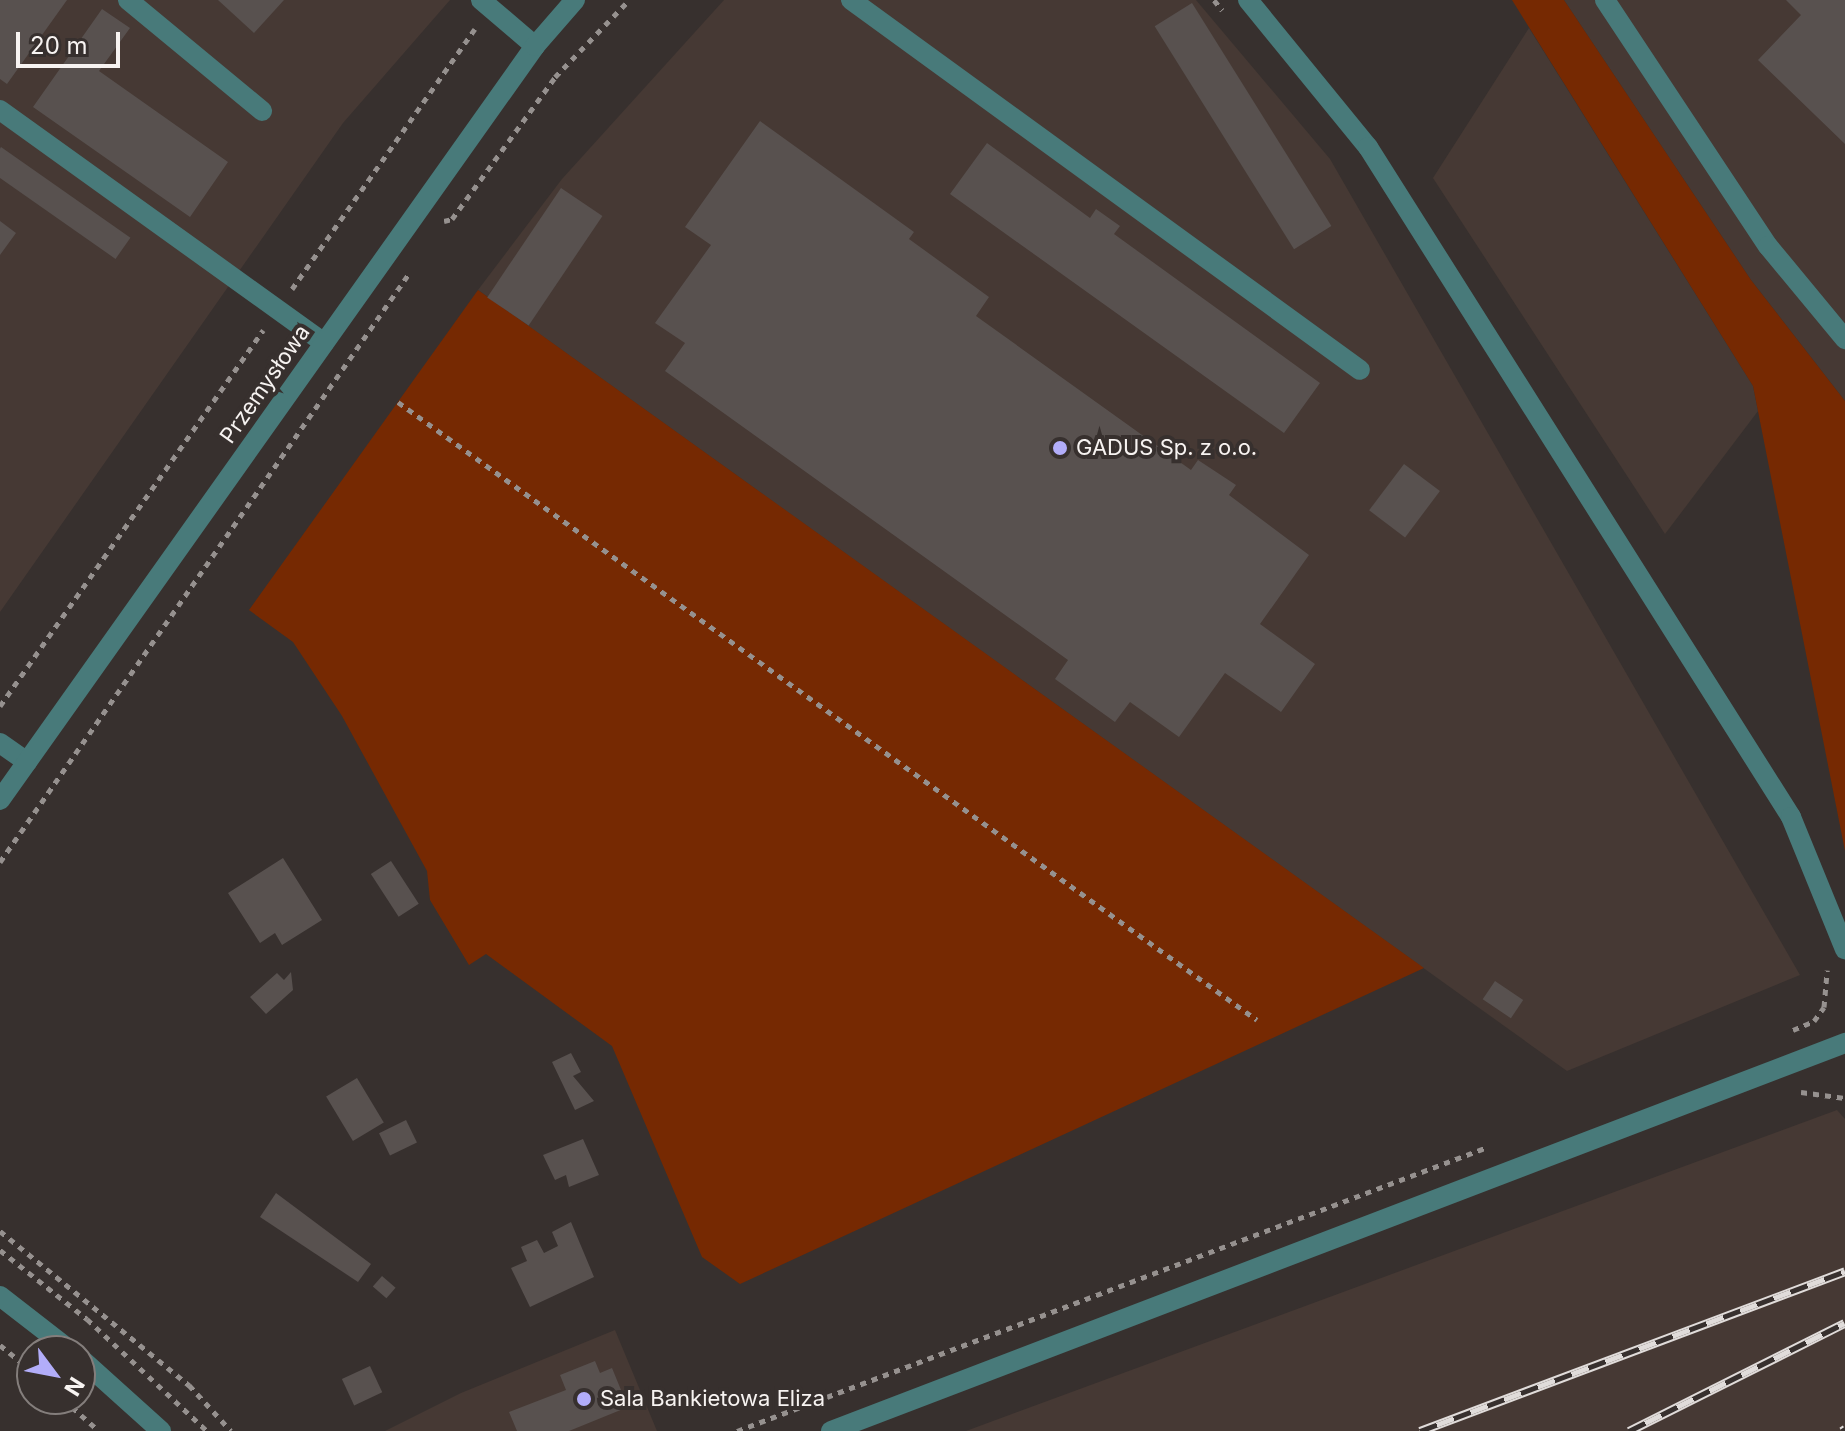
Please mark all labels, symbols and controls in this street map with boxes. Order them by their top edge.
scale bar [20,16,124,66]
text: 20 m [30,31,88,60]
street label: Przemysłowa [214,320,316,448]
place label: GADUS Sp. z o.o. [1076,435,1257,461]
marker: GADUS Sp. z o.o. [1051,439,1069,457]
north arrow [16,1335,96,1415]
text: N [59,1373,90,1401]
place label: Sala Bankietowa Eliza [600,1386,825,1412]
marker: Sala Bankietowa Eliza [575,1390,593,1408]

